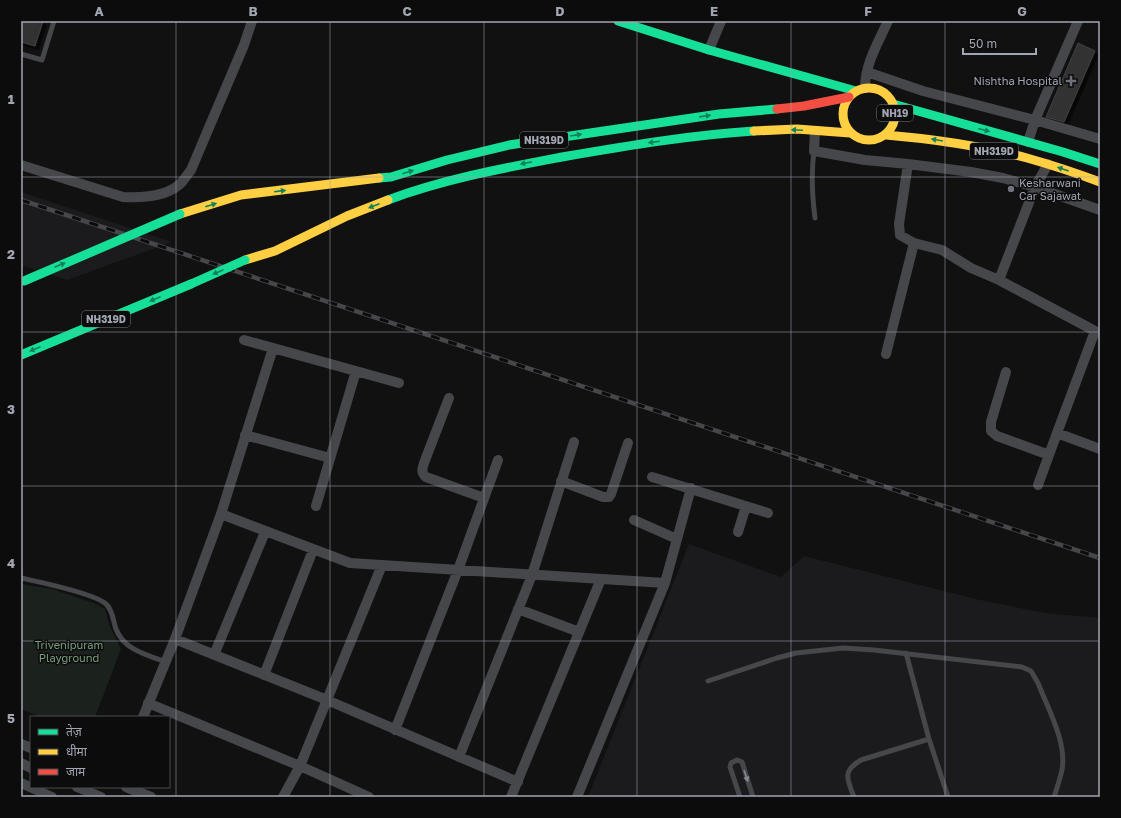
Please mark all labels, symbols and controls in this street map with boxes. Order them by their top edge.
text: A [94,3,104,19]
text: B [248,3,258,19]
text: C [402,3,412,19]
text: D [555,3,565,19]
text: E [710,3,718,19]
text: F [864,3,872,19]
text: G [1017,3,1027,19]
scale bar [963,30,1036,56]
text: 50 m [969,36,997,51]
place label: Nishtha Hospital [973,74,1062,87]
marker: Nishtha Hospital [1065,75,1077,87]
text: 1 [8,91,15,107]
road number: NH19 [877,105,913,121]
one-way arrow [699,113,711,119]
one-way arrow [791,126,803,133]
one-way arrow [978,127,990,133]
one-way arrow [570,131,582,137]
road number: NH319D [520,132,568,148]
one-way arrow [930,137,943,143]
one-way arrow [648,139,660,145]
road number: NH319D [970,143,1018,159]
one-way arrow [520,161,532,167]
one-way arrow [1057,166,1069,172]
one-way arrow [403,169,415,175]
place label: Kesharwani Car Sajawat [1019,176,1081,202]
marker: Kesharwani Car Sajawat [1006,184,1016,194]
one-way arrow [274,188,286,194]
one-way arrow [205,202,217,208]
one-way arrow [367,203,379,209]
text: 2 [7,246,15,262]
one-way arrow [55,262,67,268]
one-way arrow [212,269,223,275]
one-way arrow [148,296,160,302]
road number: NH319D [82,311,130,327]
one-way arrow [29,346,40,352]
text: 3 [7,401,15,417]
text: 4 [7,555,15,571]
park label: Trivenipuram Playground [35,638,103,664]
text: 5 [7,710,15,726]
legend [30,716,170,788]
text: तेज़ [66,724,83,739]
text: धीमा [66,744,88,759]
text: जाम [66,764,86,779]
one-way arrow [744,770,750,782]

